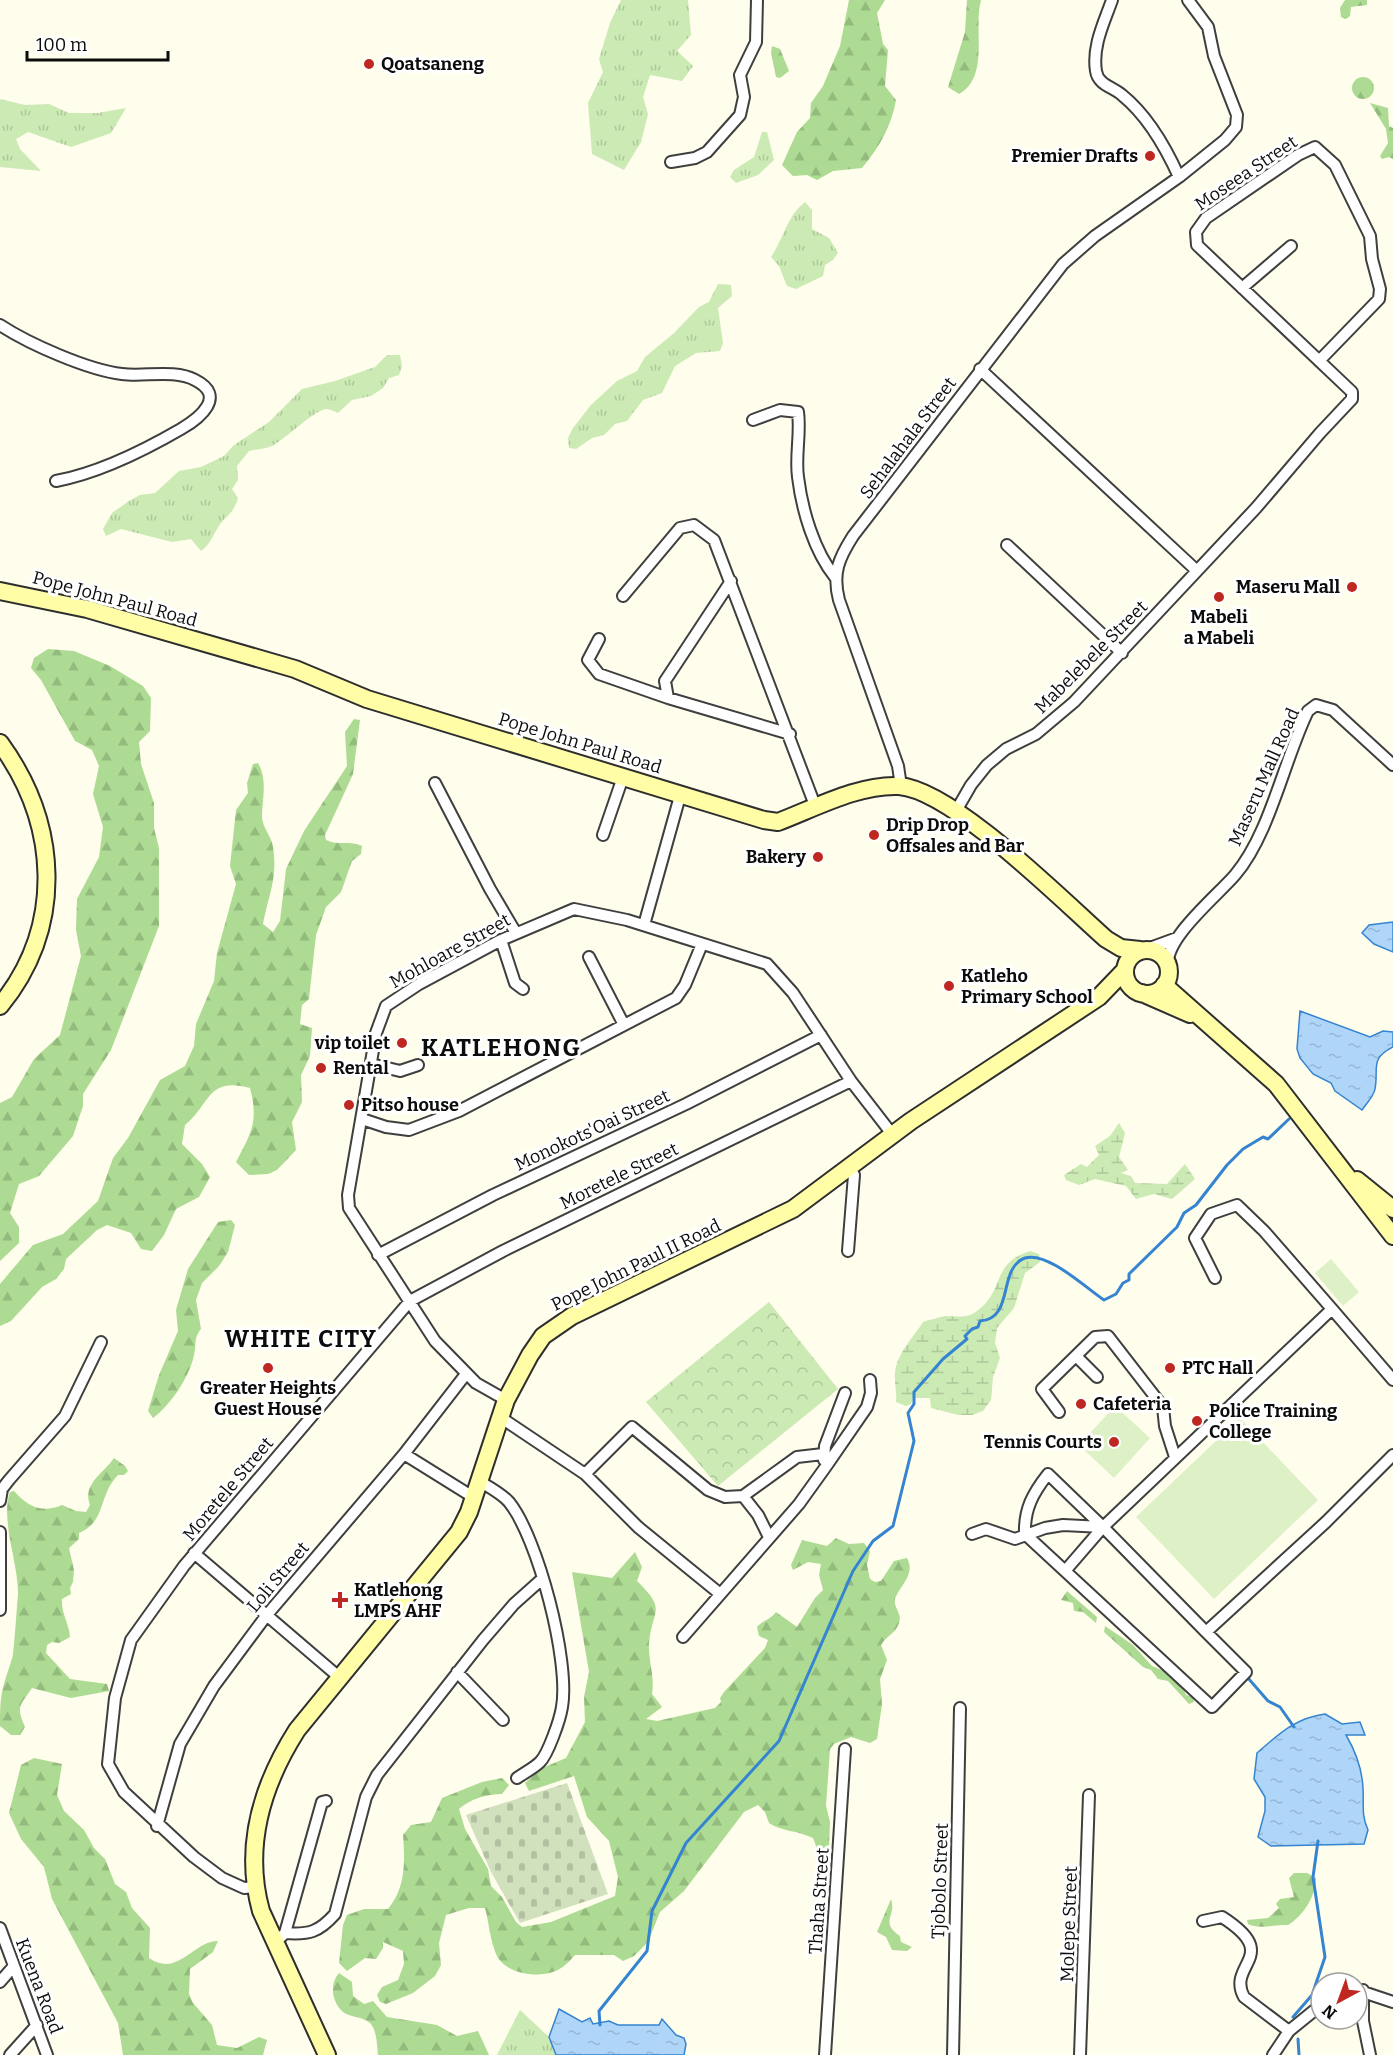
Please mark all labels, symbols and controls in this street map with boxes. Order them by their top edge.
scale bar [27,24,168,62]
text: 100 m [36,34,87,56]
place label: Qoatsaneng [381,53,485,75]
marker: Qoatsaneng [362,57,376,71]
street label: Moseea Street [1191,130,1302,215]
place label: Premier Drafts [1011,145,1138,167]
marker: Premier Drafts [1143,149,1157,163]
street label: Sehalahala Street [855,373,961,503]
street label: Pope John Paul Road [30,566,200,632]
place label: Maseru Mall [1236,576,1340,598]
marker: Maseru Mall [1345,580,1359,594]
marker: Mabeli a Mabeli [1212,590,1226,604]
street label: Mabelebele Street [1030,596,1152,718]
place label: Mabeli a Mabeli [1184,606,1255,649]
street label: Maseru Mall Road [1224,704,1304,849]
street label: Pope John Paul Road [496,708,665,778]
place label: Drip Drop Offsales and Bar [886,814,1025,857]
marker: Drip Drop Offsales and Bar [867,828,881,842]
place label: Bakery [746,846,807,868]
marker: Bakery [811,850,825,864]
street label: Mohloare Street [386,909,515,993]
place label: Katleho Primary School [961,965,1093,1008]
marker: Katleho Primary School [942,979,956,993]
place label: vip toilet [314,1032,390,1054]
district label: KATLEHONG [421,1034,581,1062]
marker: vip toilet [395,1036,409,1050]
place label: Rental [333,1057,389,1079]
marker: Rental [314,1061,328,1075]
street label: Monokots'Oai Street [511,1084,673,1176]
place label: Pitso house [361,1094,459,1116]
marker: Pitso house [342,1098,356,1112]
street label: Moretele Street [556,1138,682,1214]
street label: Pope John Paul II Road [548,1214,725,1316]
district label: WHITE CITY [225,1325,377,1353]
place label: PTC Hall [1182,1357,1254,1379]
marker: Greater Heights Guest House [261,1361,275,1375]
marker: PTC Hall [1163,1361,1177,1375]
place label: Greater Heights Guest House [200,1377,336,1420]
place label: Cafeteria [1093,1393,1171,1415]
marker: Cafeteria [1074,1397,1088,1411]
place label: Police Training College [1209,1400,1338,1443]
marker: Police Training College [1190,1414,1204,1428]
place label: Tennis Courts [984,1431,1102,1453]
street label: Moretele Street [178,1432,278,1545]
marker: Tennis Courts [1107,1435,1121,1449]
street label: Loli Street [242,1537,314,1617]
place label: Katlehong LMPS AHF [354,1579,443,1622]
marker: Katlehong LMPS AHF [331,1591,349,1609]
street label: Tjobolo Street [927,1822,953,1939]
street label: Thaha Street [804,1846,834,1955]
street label: Molepe Street [1056,1865,1082,1982]
street label: Kuena Road [11,1935,67,2037]
north arrow [1309,1971,1369,2031]
text: N [1319,2001,1340,2023]

